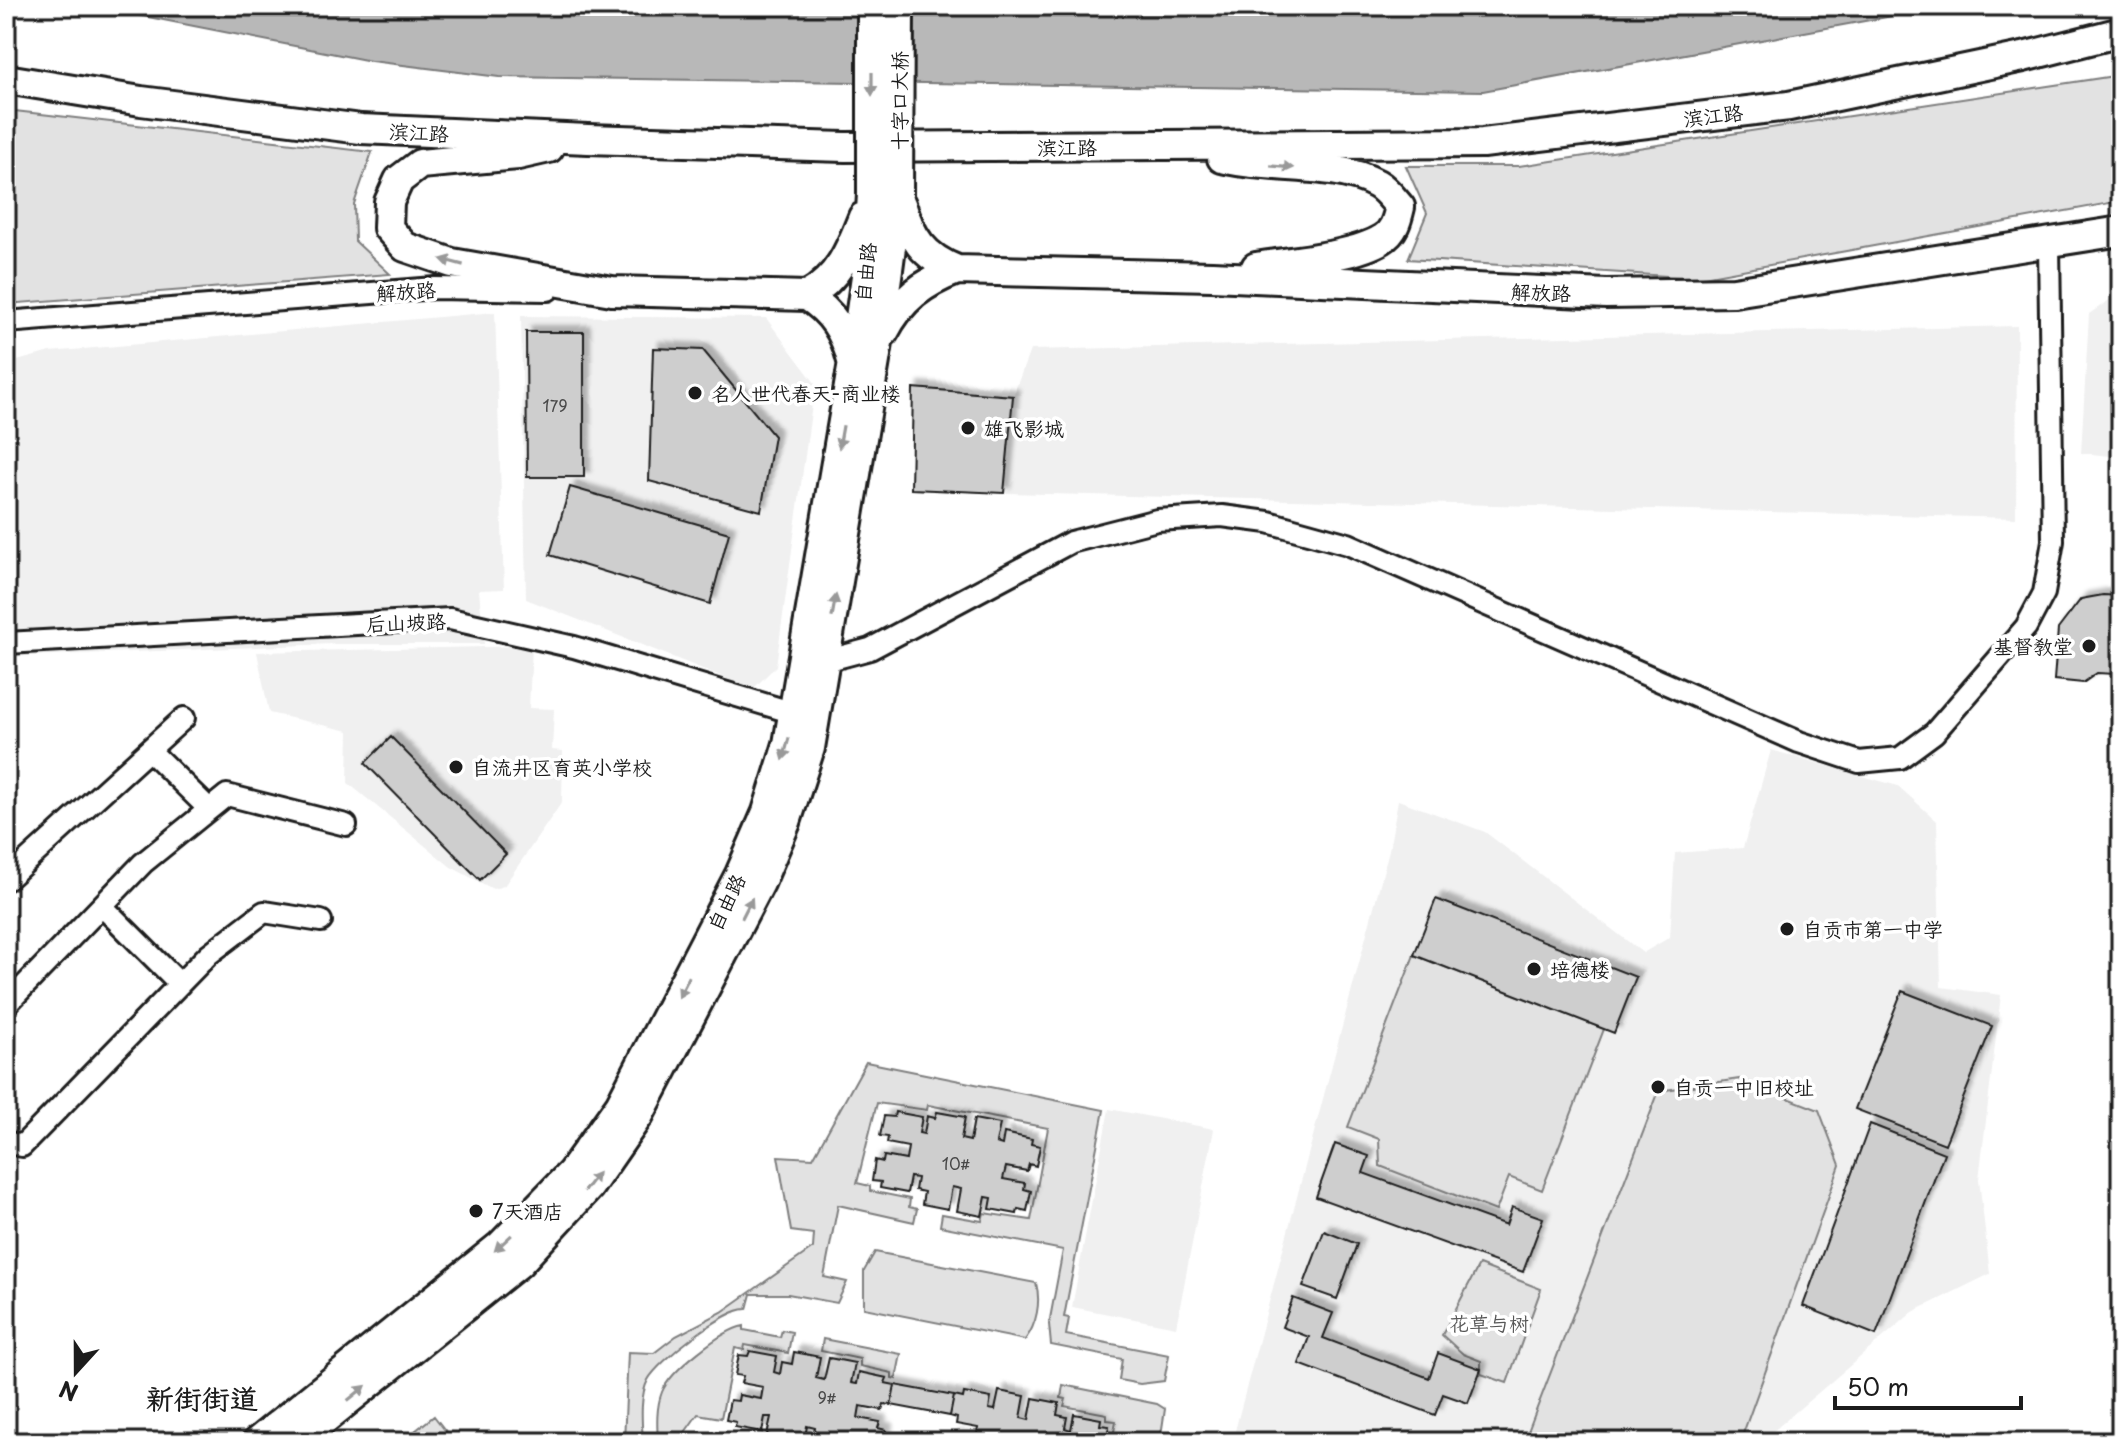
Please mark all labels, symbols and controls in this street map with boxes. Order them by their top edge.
street label: 十字口大桥 [884,51,914,151]
one-way arrow [866,72,878,97]
street label: 滨江路 [1681,96,1746,134]
street label: 滨江路 [388,115,451,149]
street label: 滨江路 [1037,132,1098,162]
one-way arrow [1270,161,1295,174]
street label: 自由路 [847,240,883,303]
one-way arrow [440,256,465,268]
street label: 解放路 [375,274,438,308]
street label: 解放路 [1510,276,1573,308]
place label: 名人世代春天-商业楼 [711,378,901,408]
marker: 名人世代春天-商业楼 [686,384,704,402]
house number: 179 [542,393,568,417]
place label: 雄飞影城 [984,413,1064,443]
marker: 雄飞影城 [959,419,977,437]
one-way arrow [834,425,846,450]
one-way arrow [828,594,841,619]
street label: 后山坡路 [366,606,447,638]
place label: 基督教堂 [1993,631,2073,661]
marker: 基督教堂 [2080,637,2098,655]
one-way arrow [780,736,792,761]
place label: 自流井区育英小学校 [472,752,652,782]
marker: 自流井区育英小学校 [447,758,465,776]
street label: 自由路 [699,868,753,936]
one-way arrow [740,897,754,920]
place label: 自贡市第一中学 [1803,914,1943,944]
marker: 自贡市第一中学 [1778,920,1796,938]
place label: 培德楼 [1550,954,1610,984]
marker: 培德楼 [1525,960,1543,978]
one-way arrow [677,975,690,998]
place label: 自贡一中旧校址 [1674,1072,1814,1102]
marker: 自贡一中旧校址 [1649,1078,1667,1096]
house number: 10# [942,1151,971,1175]
one-way arrow [583,1172,599,1193]
place label: 7天酒店 [492,1196,563,1226]
marker: 7天酒店 [467,1202,485,1220]
one-way arrow [493,1233,512,1251]
park label: 花草与树 [1449,1308,1529,1338]
north arrow [36,1332,116,1412]
scale bar [1835,1360,2021,1410]
text: 50 m [1847,1368,1909,1404]
text: N [54,1374,82,1411]
district label: 新街街道 [146,1376,258,1419]
house number: 9# [817,1385,837,1409]
one-way arrow [347,1386,367,1402]

